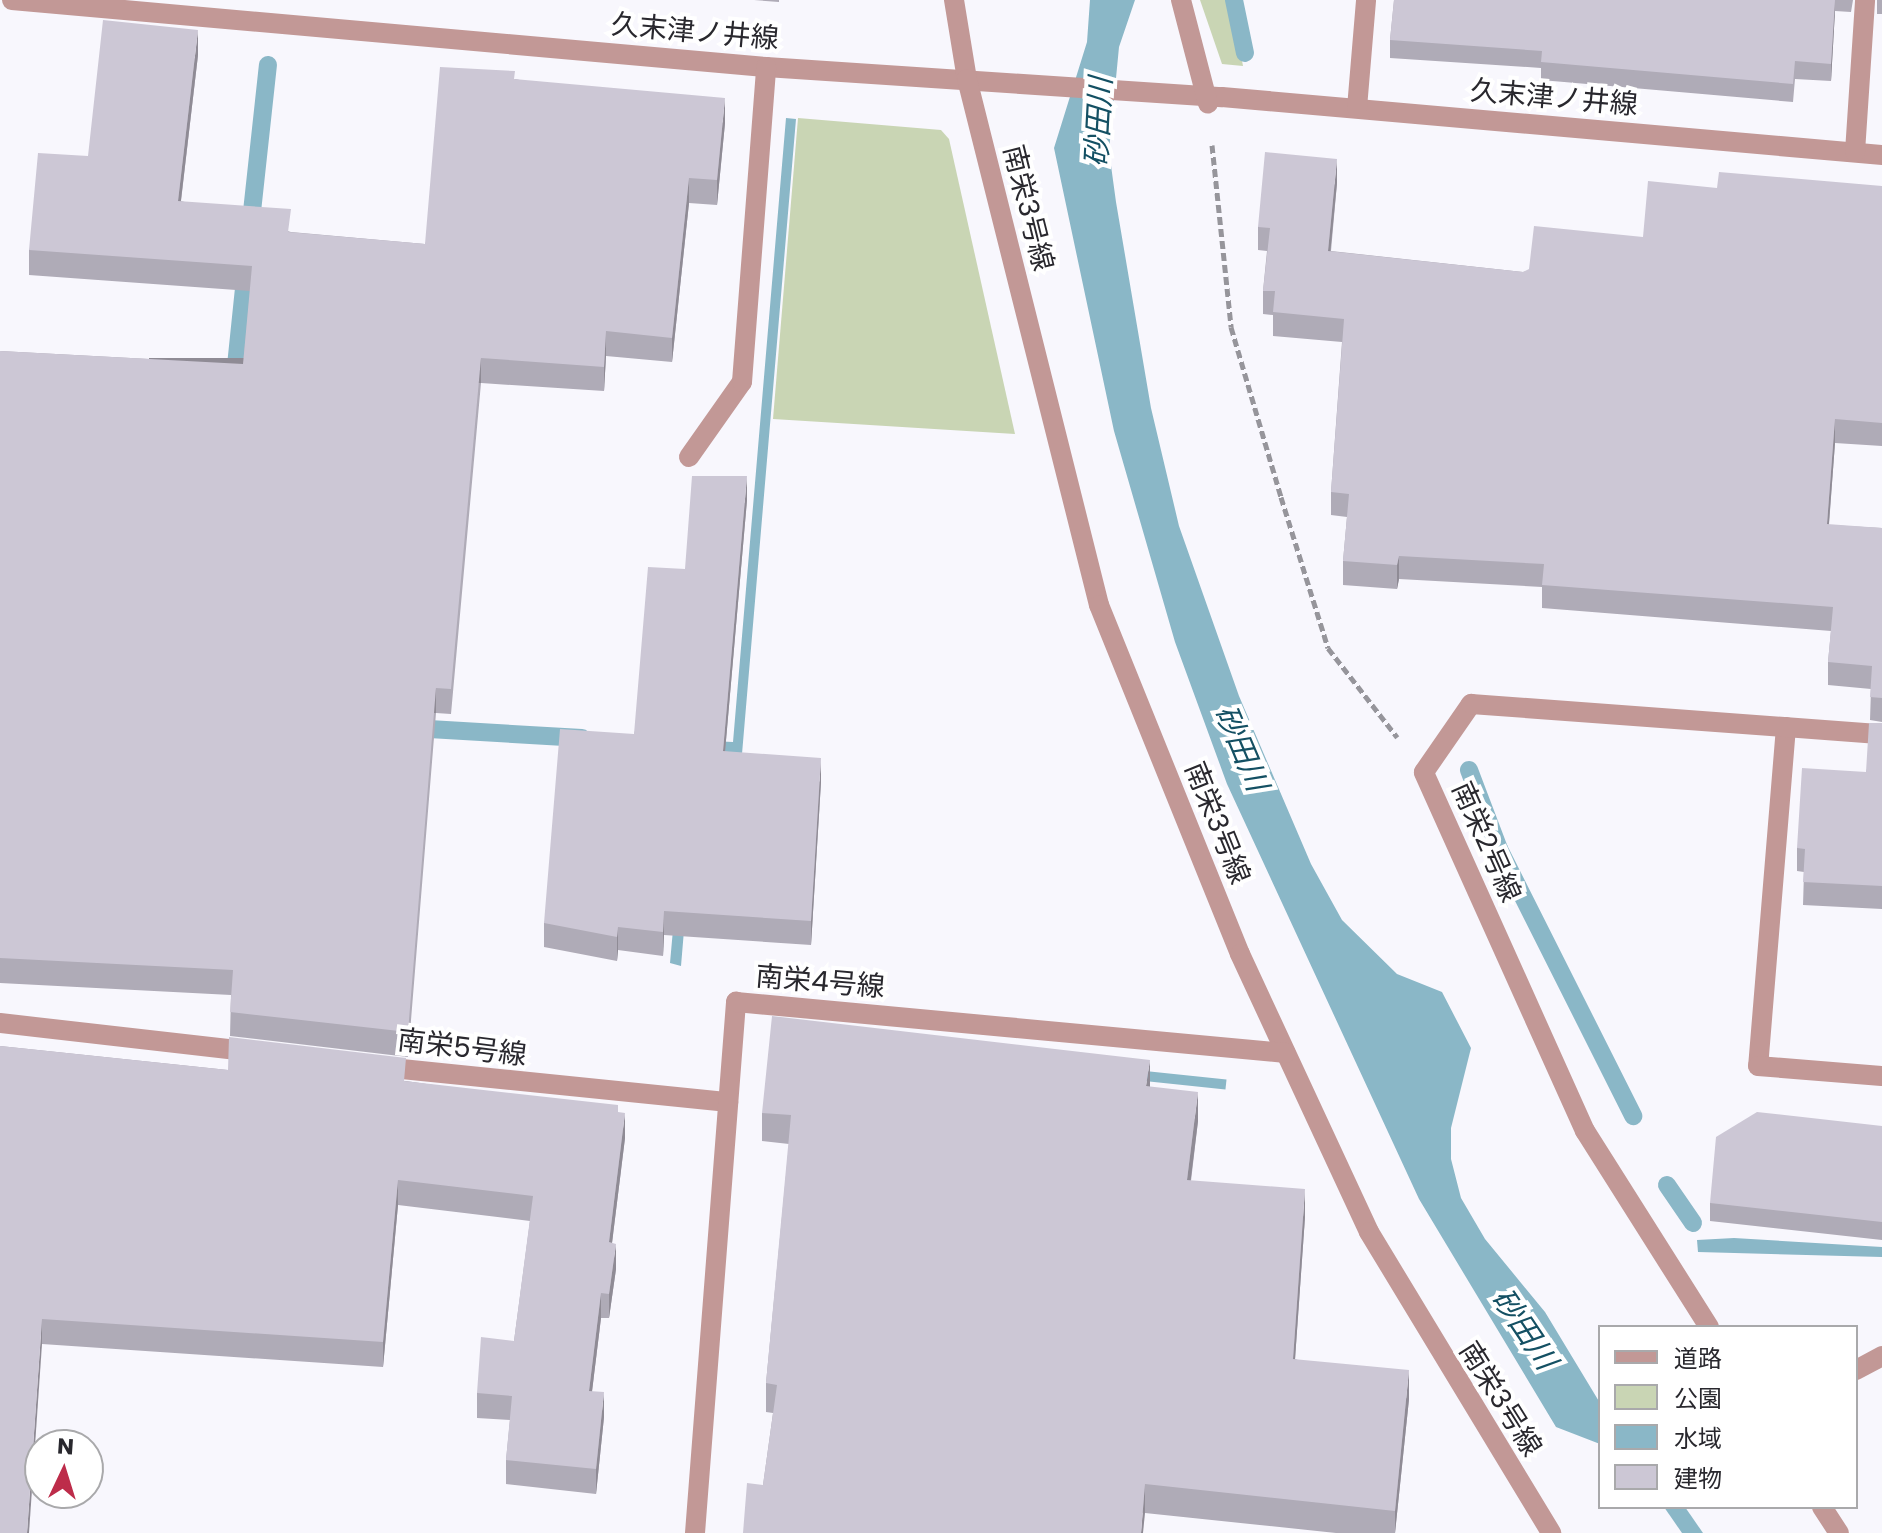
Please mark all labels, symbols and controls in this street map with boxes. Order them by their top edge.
street label: 久末津ノ井線 [610,8,780,56]
street label: 久末津ノ井線 [1469,74,1639,122]
water label: 砂田川 [1079,76,1119,168]
street label: 南栄3号線 [996,142,1060,274]
water label: 砂田川 [1207,700,1275,796]
street label: 南栄3号線 [1177,757,1257,889]
street label: 南栄2号線 [1445,777,1527,907]
street label: 南栄4号線 [754,960,886,1004]
street label: 南栄5号線 [396,1023,528,1073]
water label: 砂田川 [1484,1282,1564,1376]
legend [1598,1325,1858,1509]
street label: 南栄3号線 [1452,1336,1548,1462]
text: 道路 [1674,1342,1722,1375]
text: 公園 [1674,1382,1722,1415]
text: 水域 [1674,1422,1722,1455]
north arrow [24,1429,104,1509]
text: N [56,1431,75,1463]
text: 建物 [1674,1462,1722,1495]

